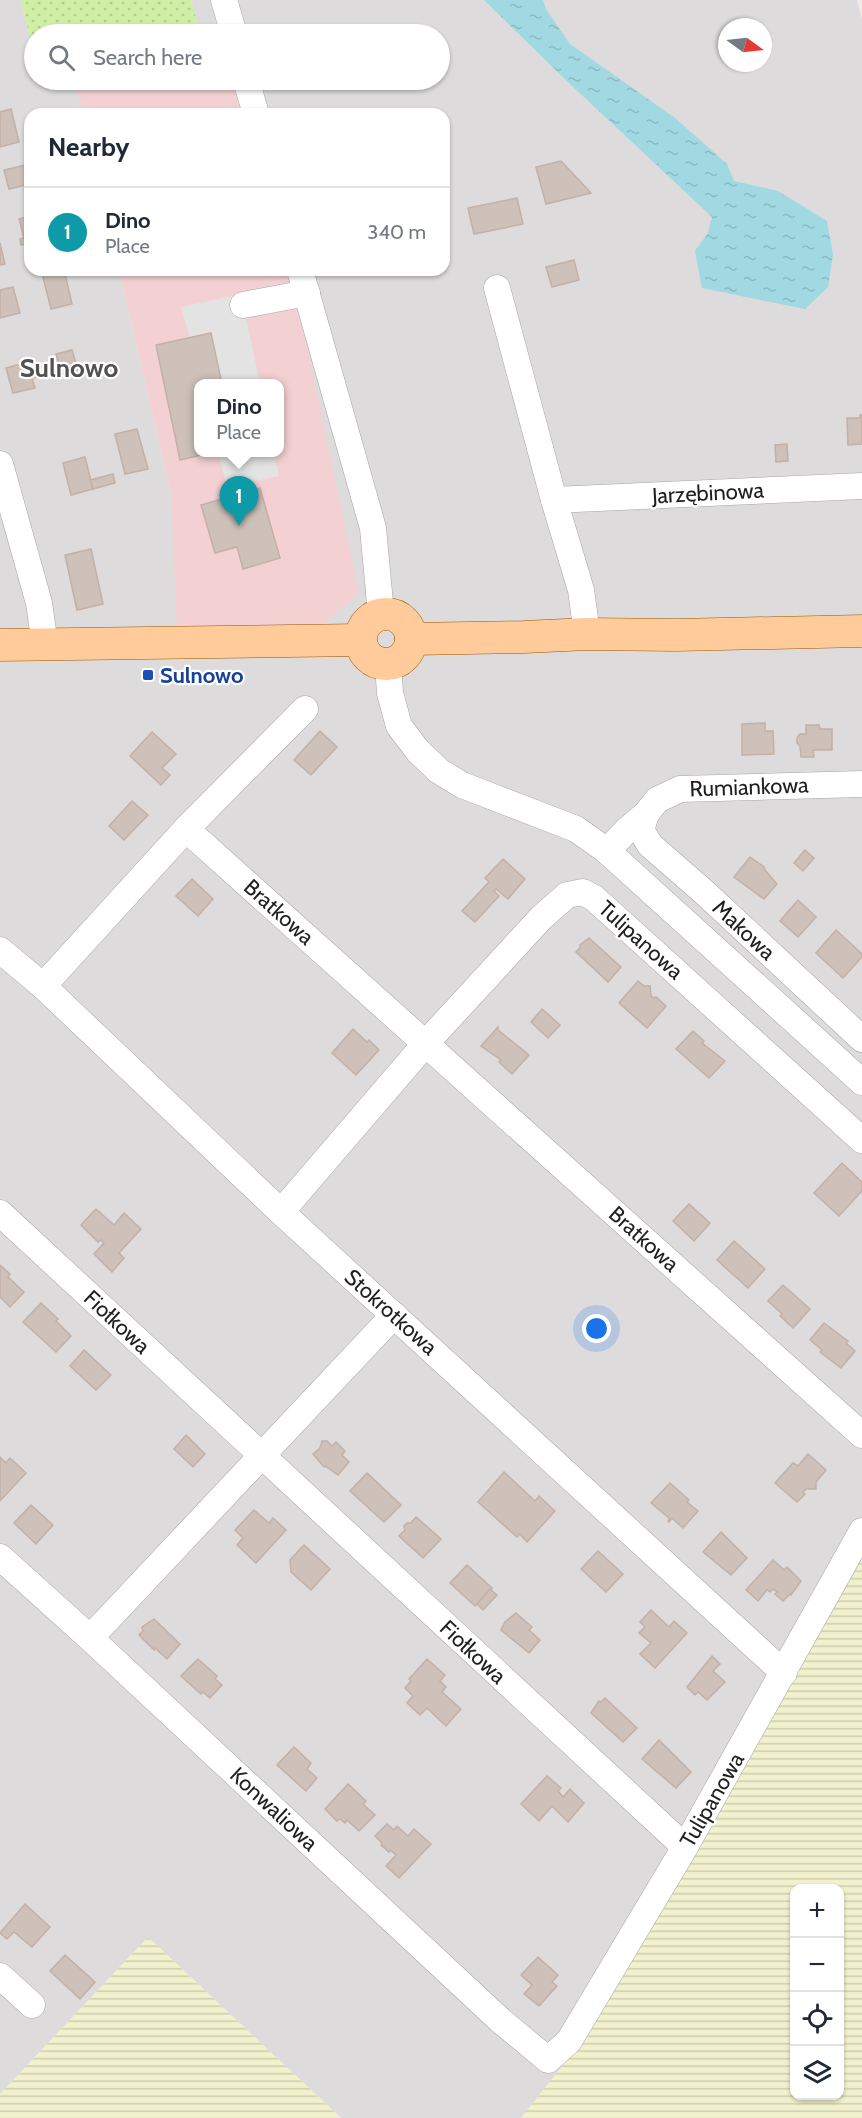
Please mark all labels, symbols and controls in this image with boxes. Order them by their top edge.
north arrow [718,18,772,72]
search box [24,24,450,90]
icon: search [45,41,78,74]
text: Search here [93,44,202,71]
text: Nearby [48,131,129,163]
text: Dino [105,207,151,234]
text: 1 [64,220,71,244]
text: 340 m [368,220,426,244]
text: Place [105,234,150,258]
district label: Sulnowo [20,352,119,384]
popup [194,379,284,457]
text: Dino [216,393,262,420]
text: Place [216,420,261,444]
pin: 1 [220,476,258,526]
street label: Jarzębinowa [650,477,765,509]
place label: Sulnowo [160,662,244,689]
marker: Sulnowo [141,668,155,682]
street label: Rumiankowa [689,771,809,803]
street label: Bratkowa [238,873,320,951]
street label: Makowa [707,894,781,966]
street label: Tulipanowa [593,895,689,985]
street label: Bratkowa [603,1200,685,1278]
street label: Stokrotkowa [339,1263,443,1361]
street label: Fiołkowa [78,1284,156,1360]
your location [582,1314,611,1343]
street label: Fiołkowa [434,1614,512,1690]
street label: Tulipanowa [674,1748,750,1852]
street label: Konwaliowa [224,1761,324,1857]
map controls [790,1884,844,2100]
button: + [790,1884,844,1938]
button: − [790,1938,844,1992]
button: locate [790,1992,844,2046]
button: layers [790,2046,844,2100]

